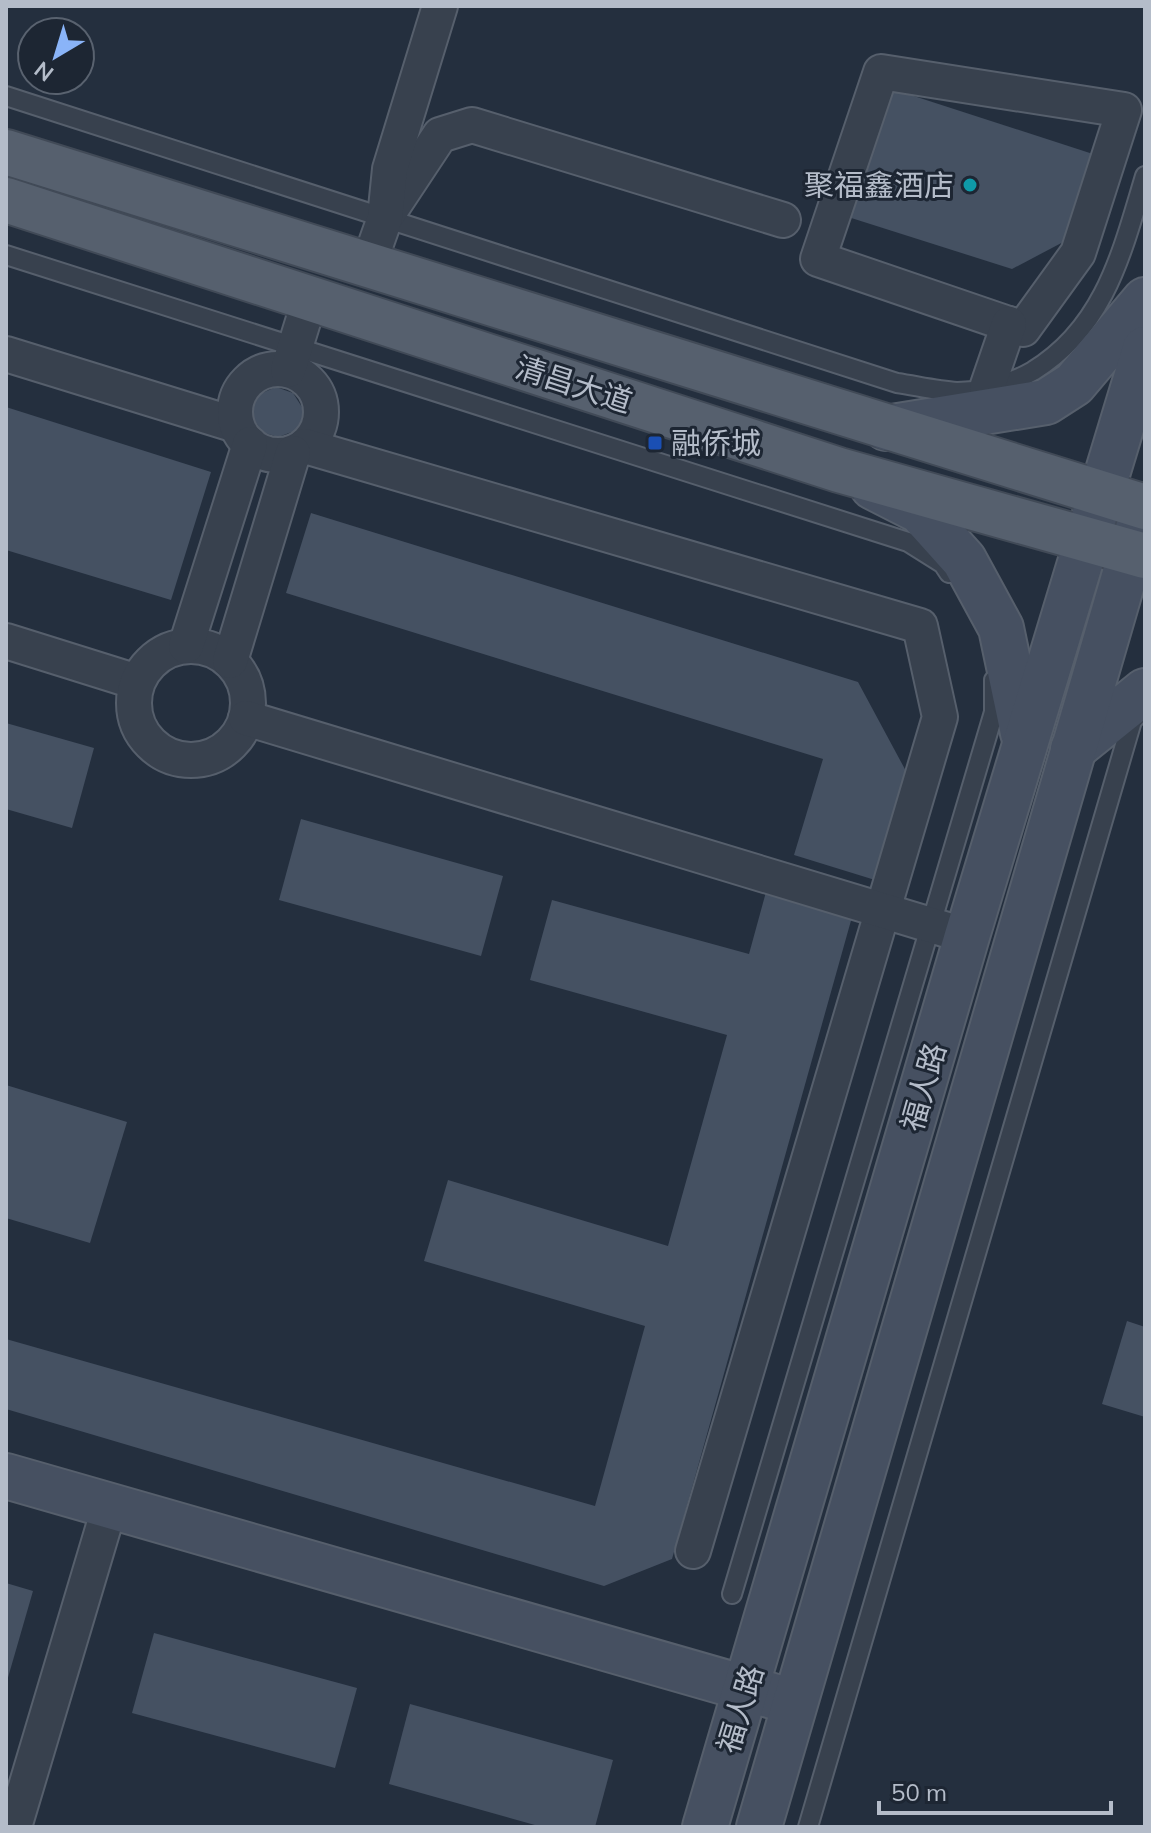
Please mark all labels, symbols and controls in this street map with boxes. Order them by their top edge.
north arrow [16,16,96,96]
text: N [29,56,59,88]
place label: 聚福鑫酒店 [804,166,954,204]
marker: 聚福鑫酒店 [961,176,979,194]
street label: 清昌大道 [511,347,637,421]
place label: 融侨城 [671,424,761,462]
marker: 融侨城 [646,434,664,452]
street label: 福人路 [892,1039,954,1135]
street label: 福人路 [709,1660,771,1758]
scale bar [879,1765,1111,1815]
text: 50 m [891,1777,947,1807]

